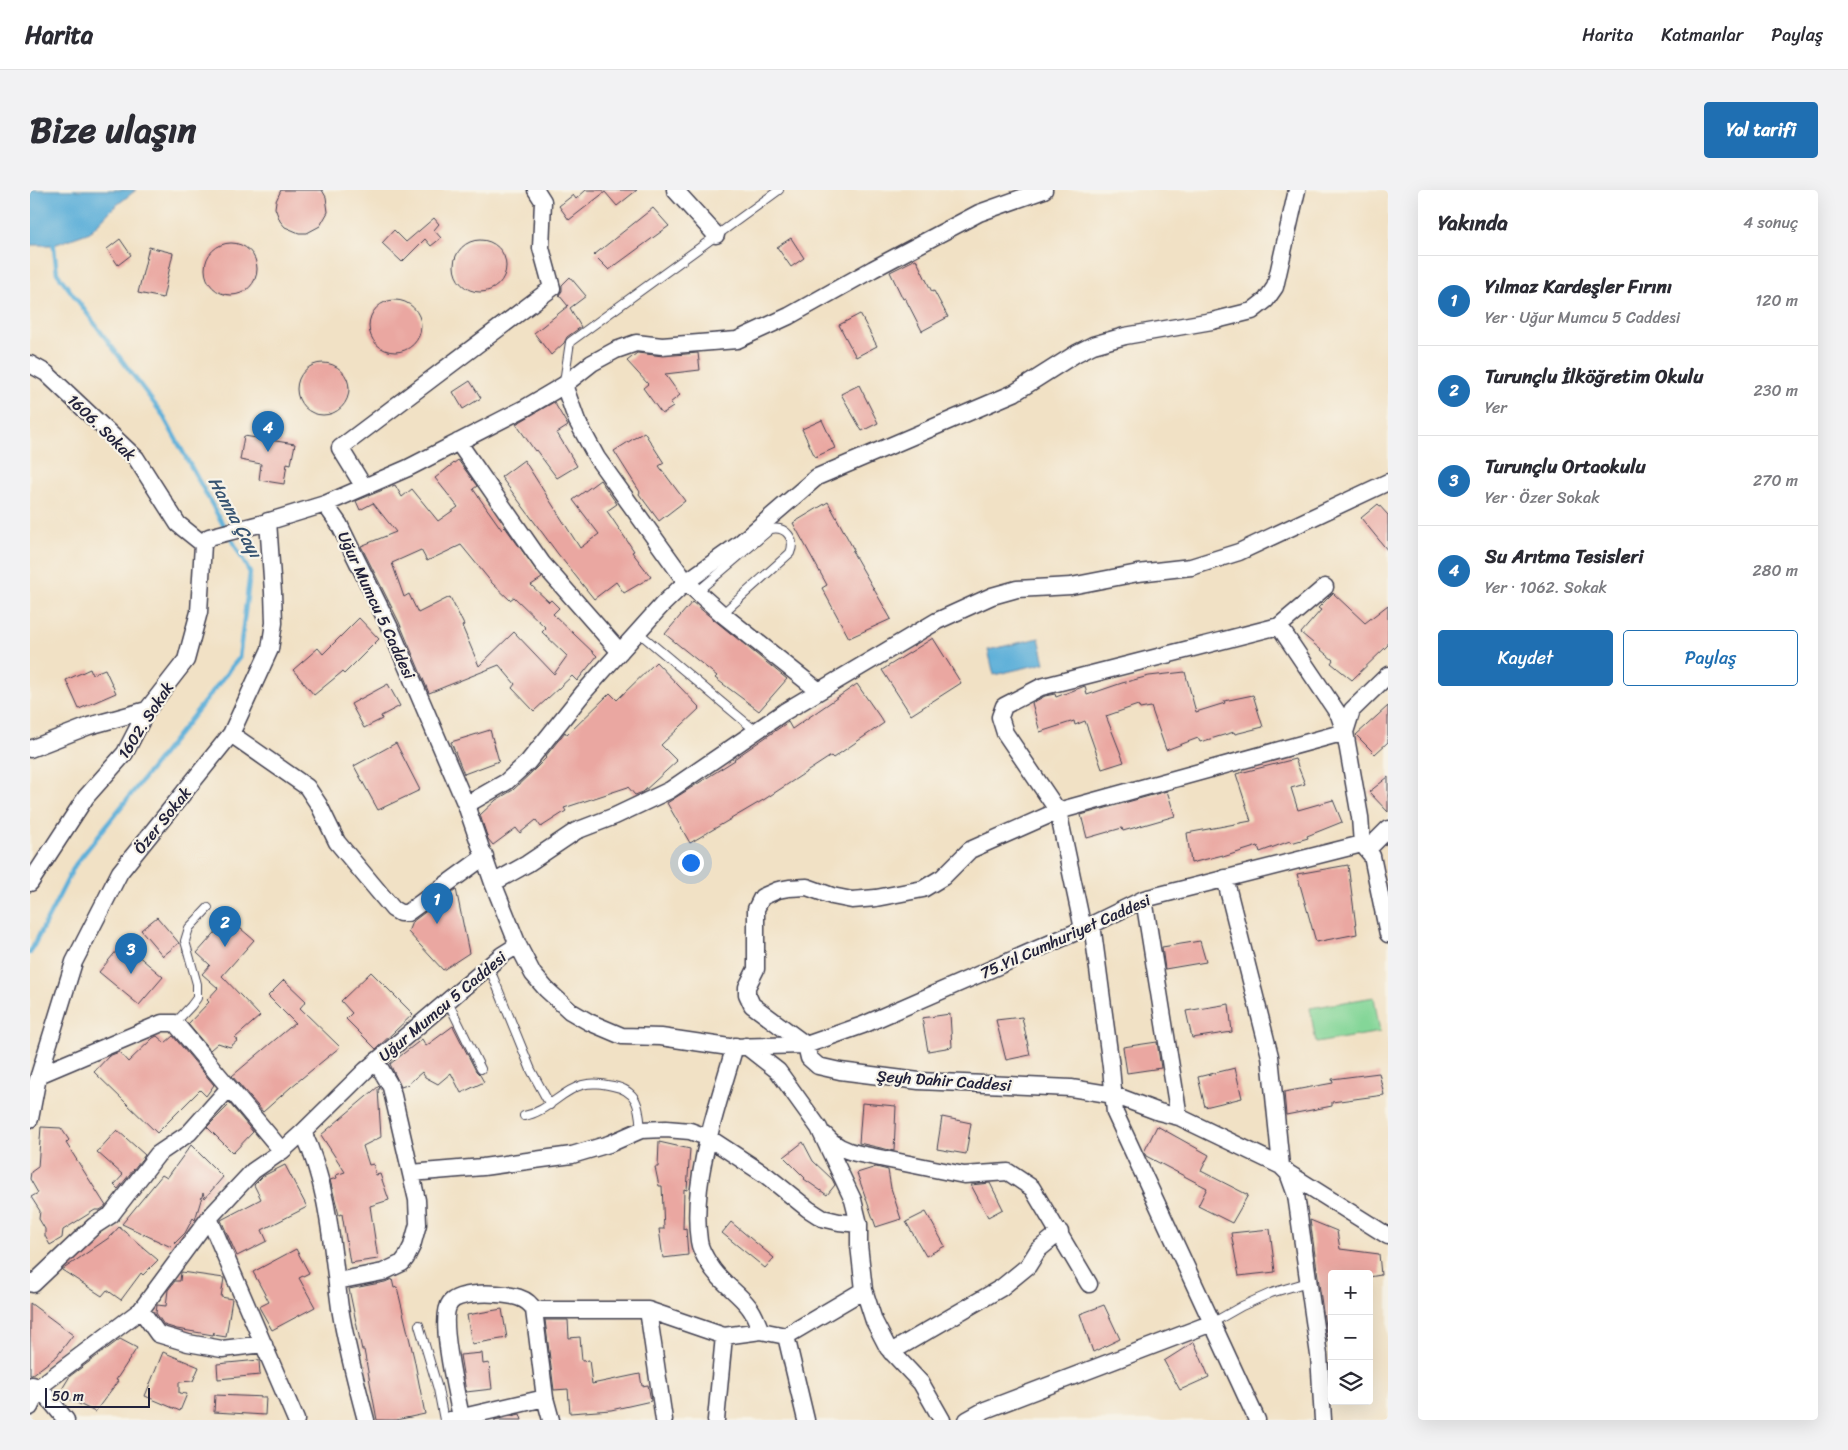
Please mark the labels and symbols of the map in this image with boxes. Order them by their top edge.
street label: 1606. Sokak [60,387,143,468]
pin: 4 [252,411,284,452]
water label: Hanna Çayı [199,470,272,566]
street label: Uğur Mumcu 5 Caddesi [329,526,424,685]
street label: 1602. Sokak [109,675,182,765]
street label: Özer Sokak [126,780,199,861]
your location [678,850,704,876]
pin: 1 [421,883,453,924]
street label: 75.Yıl Cumhuriyet Caddesi [975,885,1156,987]
pin: 2 [209,906,241,947]
pin: 3 [115,933,147,974]
street label: Uğur Mumcu 5 Caddesi [371,943,514,1069]
street label: Şeyh Dahir Caddesi [876,1061,1013,1100]
scale bar [45,1385,150,1408]

